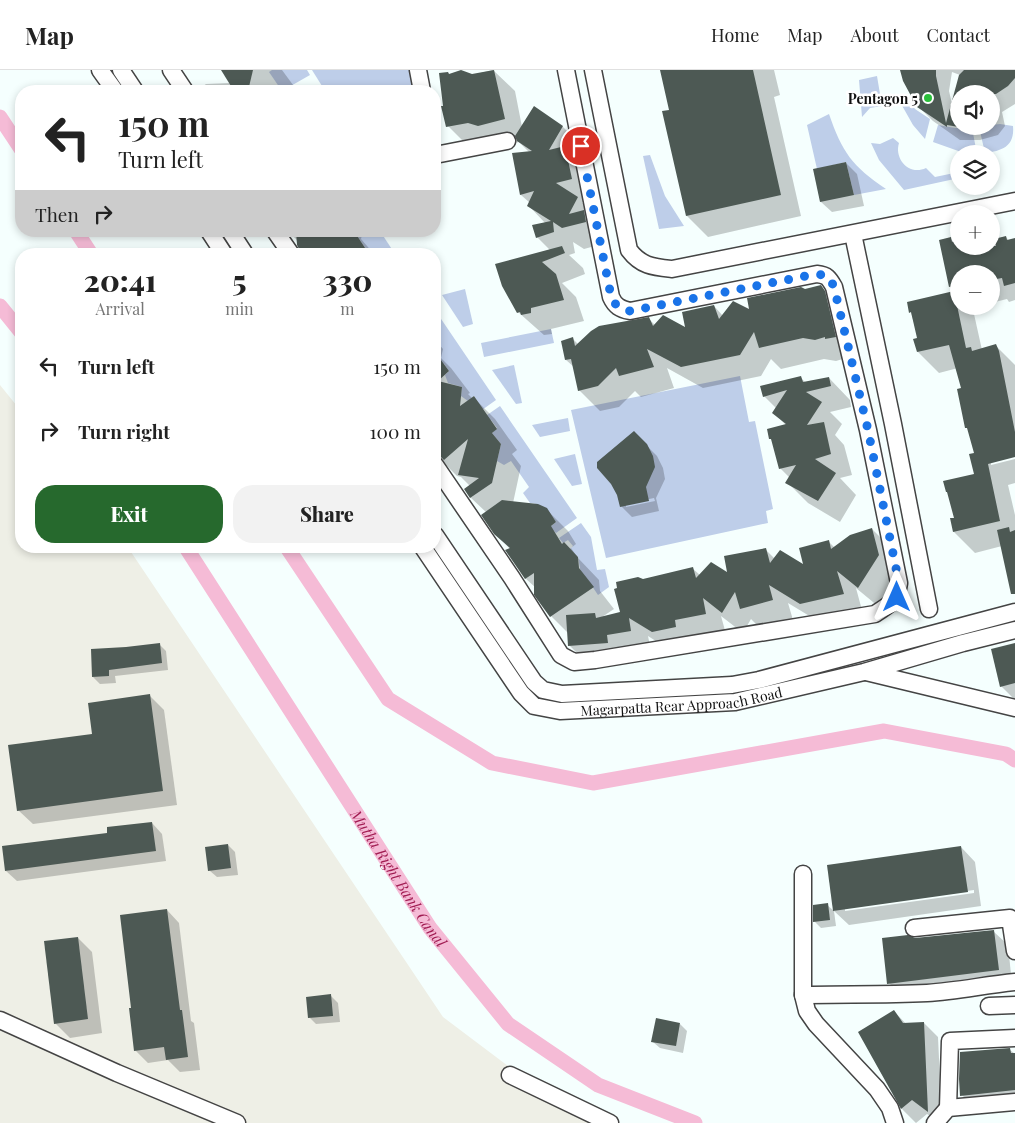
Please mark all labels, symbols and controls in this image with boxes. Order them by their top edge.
text: Map [25,19,74,51]
text: Home [711,23,759,47]
text: Map [787,23,822,47]
text: About [850,23,899,47]
text: Contact [927,23,990,47]
map controls [950,85,1000,315]
button: sound [950,85,1000,135]
place label: Pentagon 5 [848,89,918,108]
marker: Pentagon 5 [922,92,934,104]
text: 150 m [118,99,209,146]
icon: left [35,105,100,170]
pin [560,125,602,167]
icon: arrive [567,132,595,160]
text: Turn left [118,144,203,174]
button: layers [950,145,1000,195]
icon: right [89,200,117,228]
text: Then [35,201,79,227]
button: + [950,205,1000,255]
text: 20:41 [84,260,156,300]
text: 5 [232,260,247,300]
text: 330 [322,260,372,300]
button: − [950,265,1000,315]
text: Arrival [95,298,145,319]
text: min [225,298,254,319]
text: m [340,298,354,319]
icon: left [35,352,63,380]
text: Turn left [78,353,155,379]
text: 150 m [373,353,421,379]
icon: right [35,417,63,445]
text: Turn right [78,418,170,444]
text: 100 m [370,418,421,444]
button: Exit [35,485,223,543]
button: Share [233,485,421,543]
position arrow [870,570,922,622]
street label: Magarpatta Rear Approach Road [580,682,784,719]
water label: Mutha Right Bank Canal [346,805,452,952]

